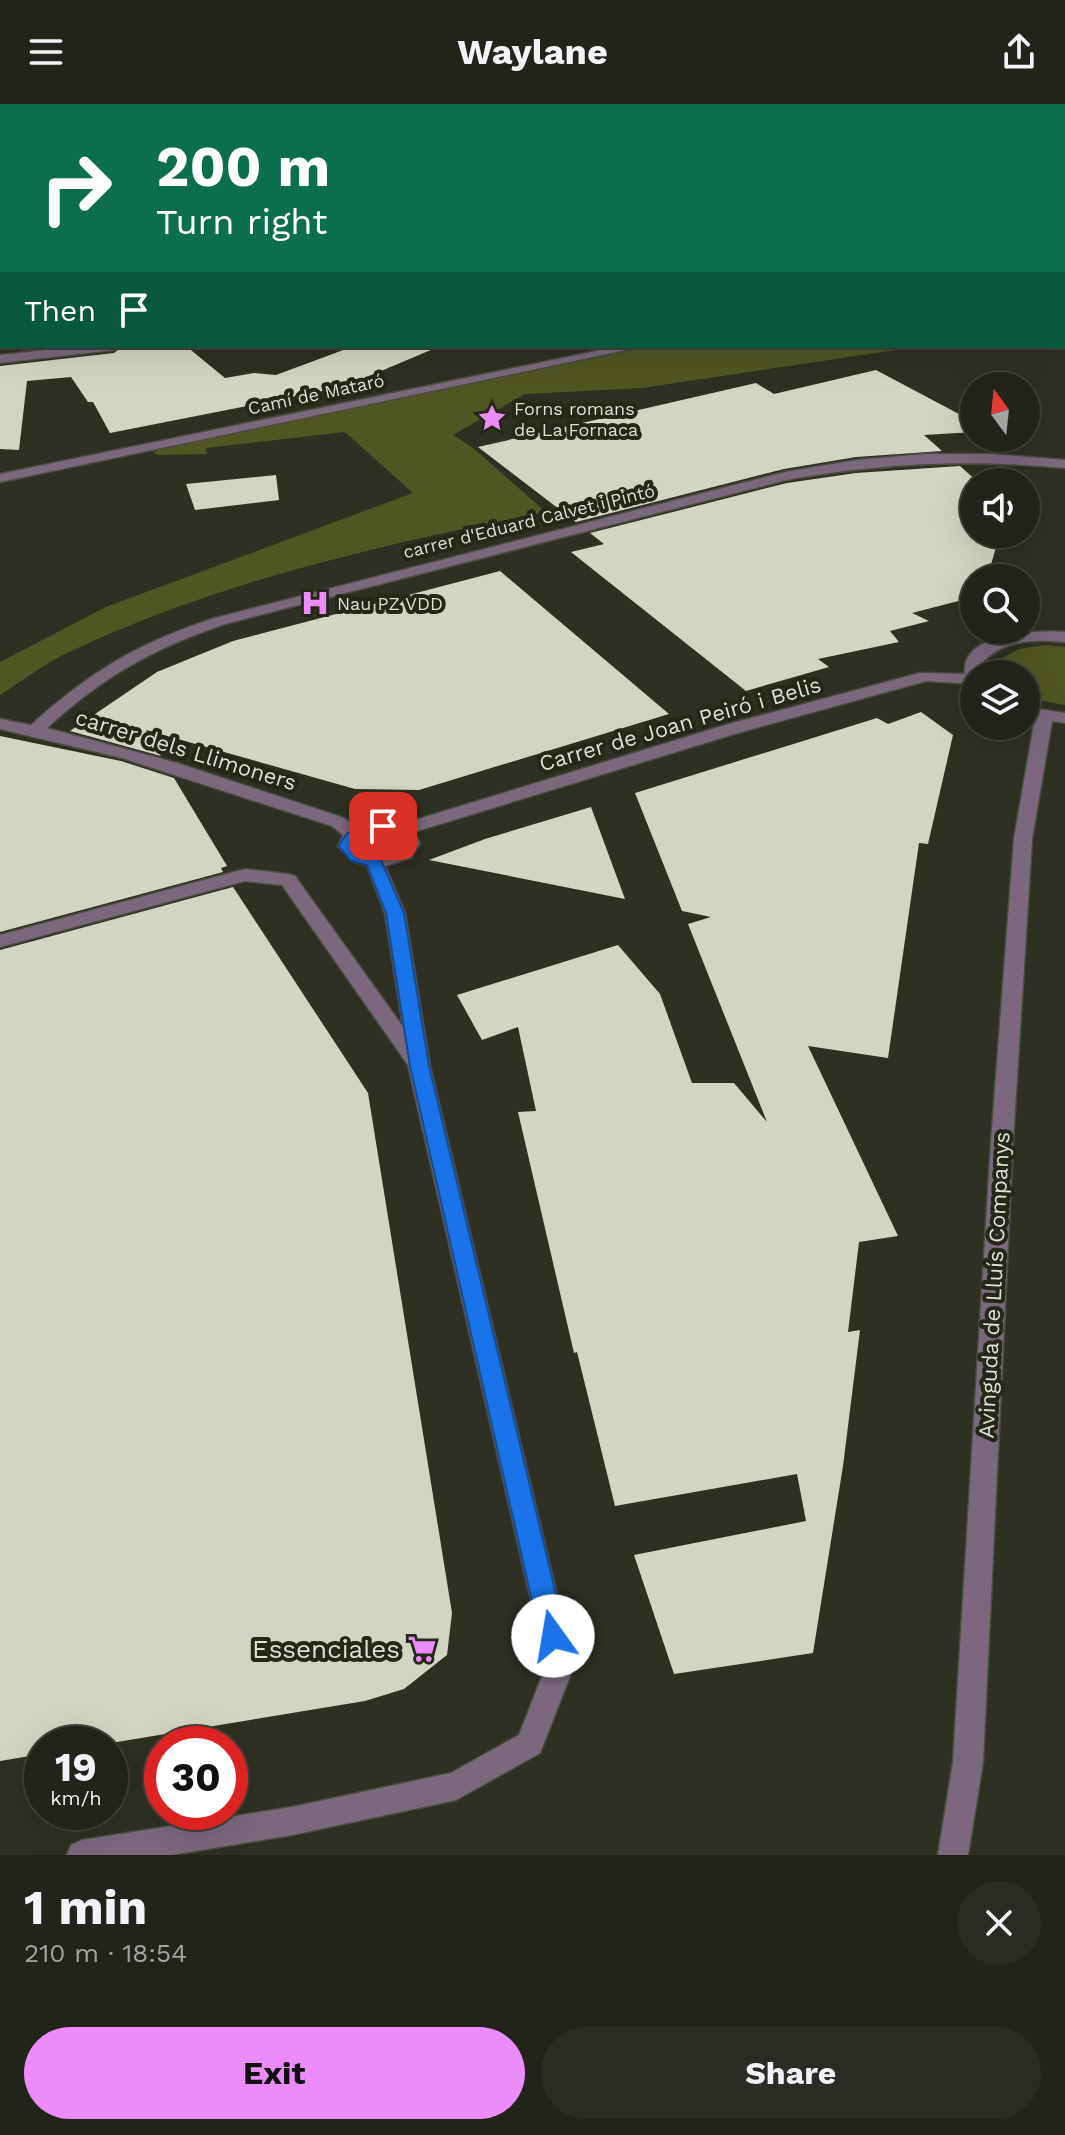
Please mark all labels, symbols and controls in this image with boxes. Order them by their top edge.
icon: menu [24,30,68,74]
icon: share [997,30,1041,74]
text: Waylane [457,31,608,73]
text: 200 m [156,134,330,200]
icon: right [24,136,128,240]
text: Turn right [156,201,327,243]
icon: arrive [112,288,156,332]
text: Then [24,293,96,328]
street label: Camí de Mataró [246,369,386,419]
north arrow [960,372,1040,452]
map controls [960,372,1040,740]
place label: Forns romans de La Fornaca [514,398,638,440]
place icon: Forns romans de La Fornaca [477,403,507,433]
button: sound [960,468,1040,548]
street label: carrer d'Eduard Calvet i Pintó [401,480,657,562]
button: search [960,564,1040,644]
hospital icon: Nau PZ VDD [300,588,330,618]
place label: Nau PZ VDD [337,593,443,614]
button: layers [960,660,1040,740]
street label: Carrer de Joan Peiró i Belis [536,672,824,776]
street label: carrer dels Llimoners [73,704,299,796]
pin [349,792,417,860]
icon: arrive [361,804,405,848]
street label: Avinguda de Lluís Companys [973,1131,1015,1439]
position arrow [511,1594,595,1678]
place label: Essenciales [252,1634,400,1664]
supermarket icon: Essenciales [407,1634,437,1664]
speed limit sign: 30 [144,1726,248,1830]
text: 19 [55,1744,97,1791]
text: km/h [50,1786,102,1810]
text: 1 min [24,1879,147,1936]
button: close [957,1881,1041,1965]
text: 210 m · 18:54 [24,1938,187,1968]
button: Exit [24,2027,525,2119]
button: Share [541,2027,1041,2119]

